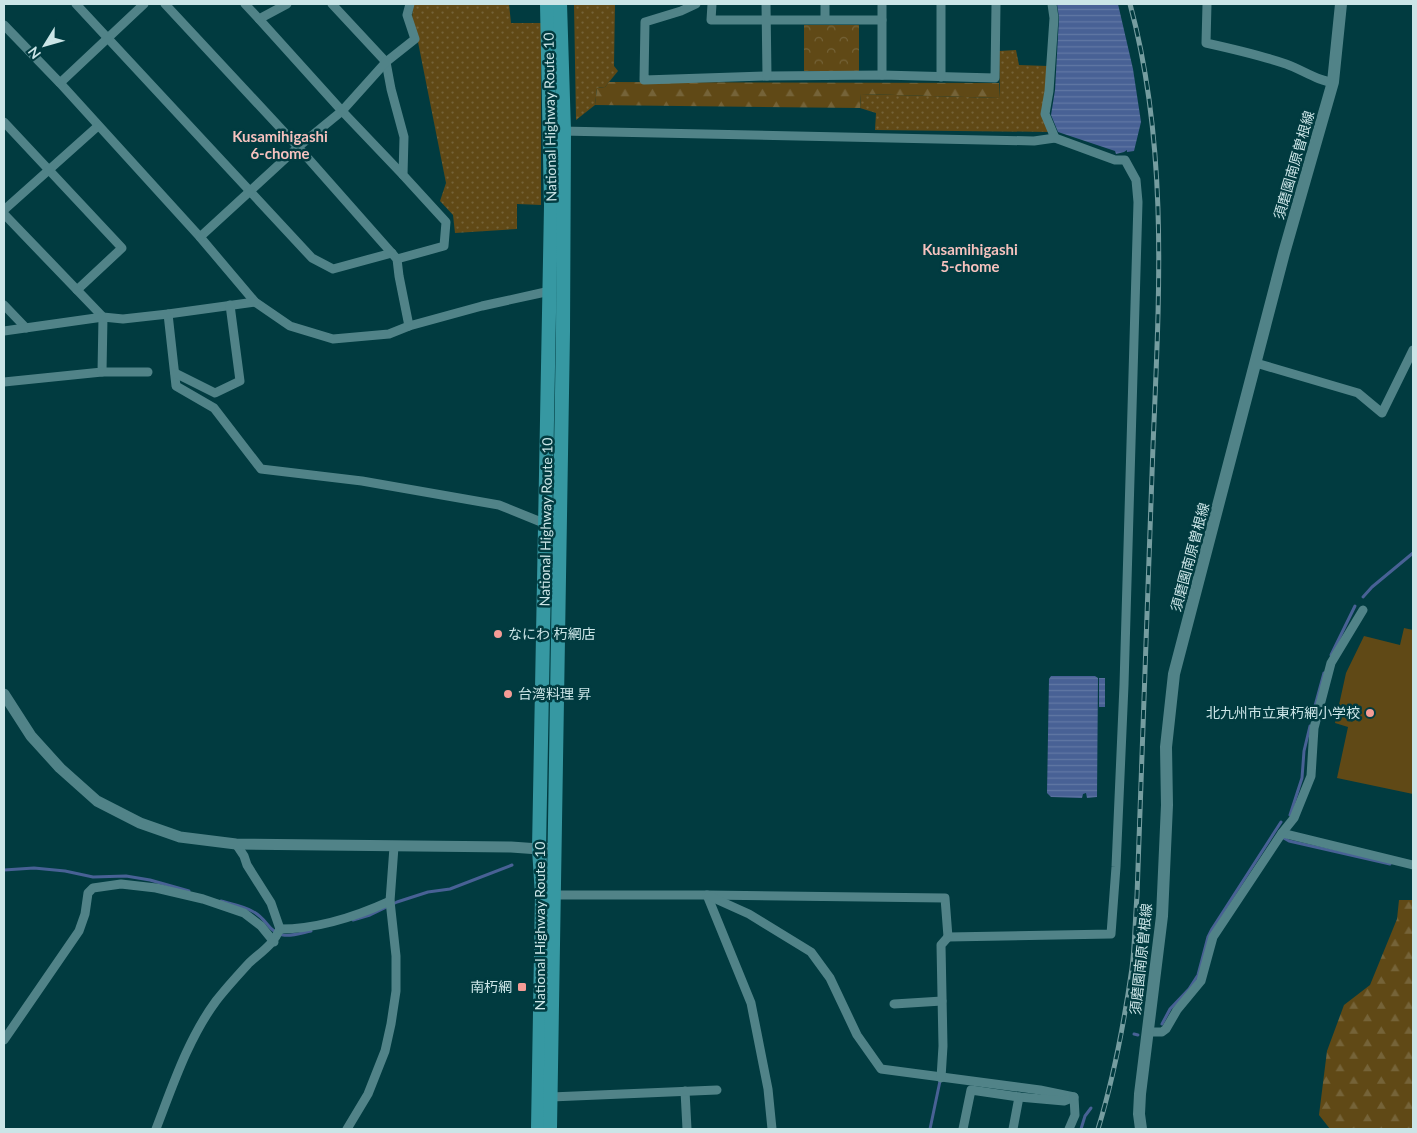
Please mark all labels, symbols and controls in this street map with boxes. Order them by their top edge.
north arrow [20,20,70,70]
street label: National Highway Route 10 [540,32,559,202]
text: N [24,44,44,63]
street label: 須磨園南原曽根線 [1270,109,1317,221]
district label: Kusamihigashi 6-chome [232,127,328,162]
district label: Kusamihigashi 5-chome [922,240,1018,275]
street label: National Highway Route 10 [536,437,555,607]
street label: 須磨園南原曽根線 [1167,501,1212,613]
place label: なにわ 朽網店 [508,625,596,642]
marker: なにわ 朽網店 [492,628,504,640]
place label: 台湾料理 昇 [518,685,592,702]
marker: 台湾料理 昇 [502,688,514,700]
place label: 北九州市立東朽網小学校 [1206,704,1360,721]
marker: 北九州市立東朽網小学校 [1364,707,1376,719]
street label: National Highway Route 10 [531,842,548,1011]
street label: 須磨園南原曽根線 [1126,902,1155,1016]
place label: 南朽網 [470,978,512,995]
marker: 南朽網 [516,981,528,993]

